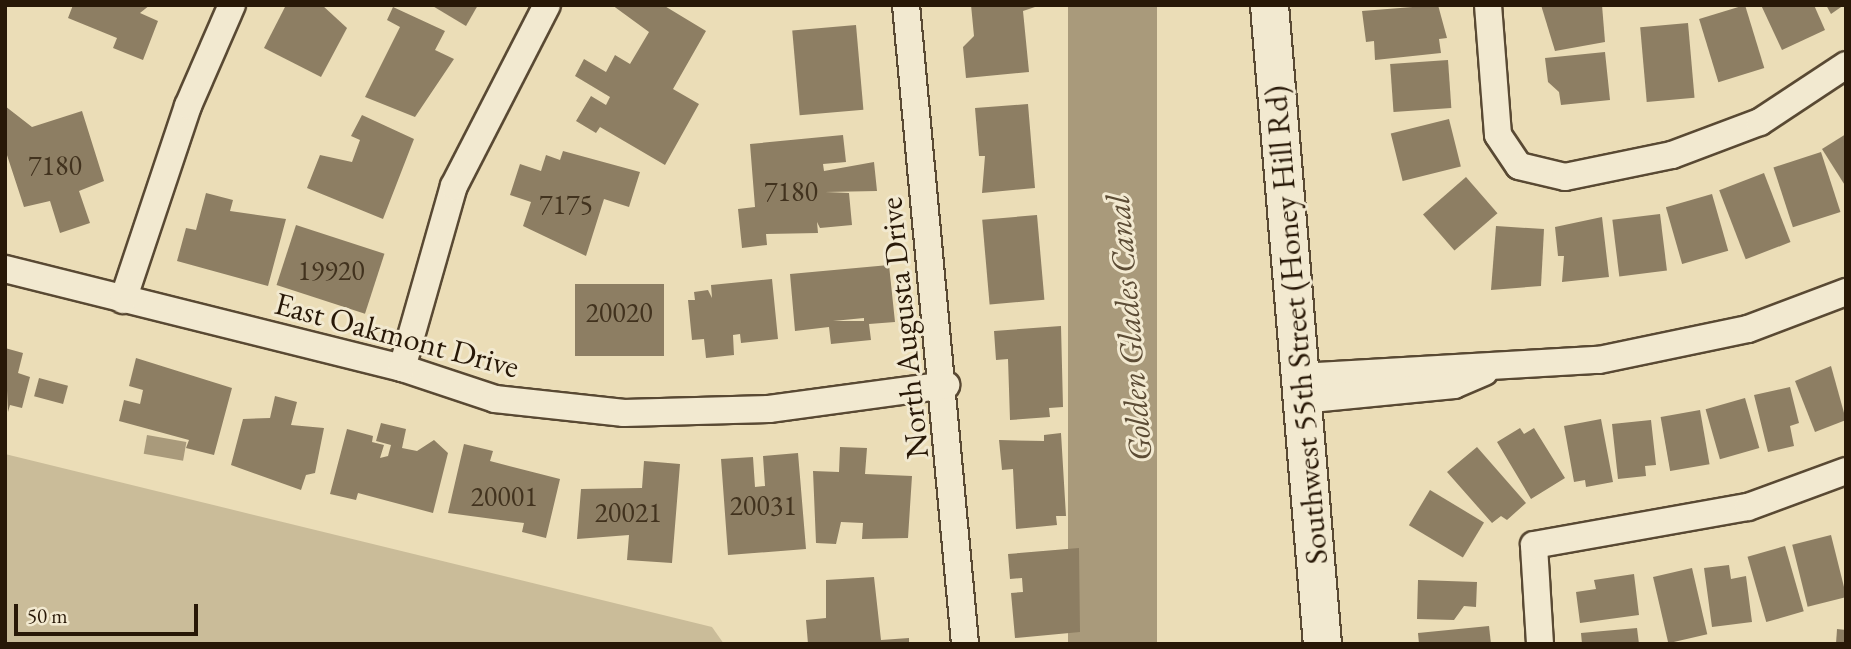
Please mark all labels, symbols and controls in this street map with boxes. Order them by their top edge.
street label: Southwest 55th Street (Honey Hill Rd) [1256,84,1336,566]
house number: 7180 [28,148,82,182]
house number: 7180 [764,174,818,208]
house number: 7175 [539,187,593,221]
water label: Golden Glades Canal [1098,193,1160,463]
street label: North Augusta Drive [871,195,937,461]
house number: 19920 [297,253,365,287]
street label: East Oakmont Drive [271,284,523,386]
house number: 20020 [585,295,653,329]
house number: 20001 [470,479,538,513]
house number: 20031 [729,488,797,522]
house number: 20021 [594,495,662,529]
scale bar [18,590,201,634]
text: 50 m [27,602,68,629]

